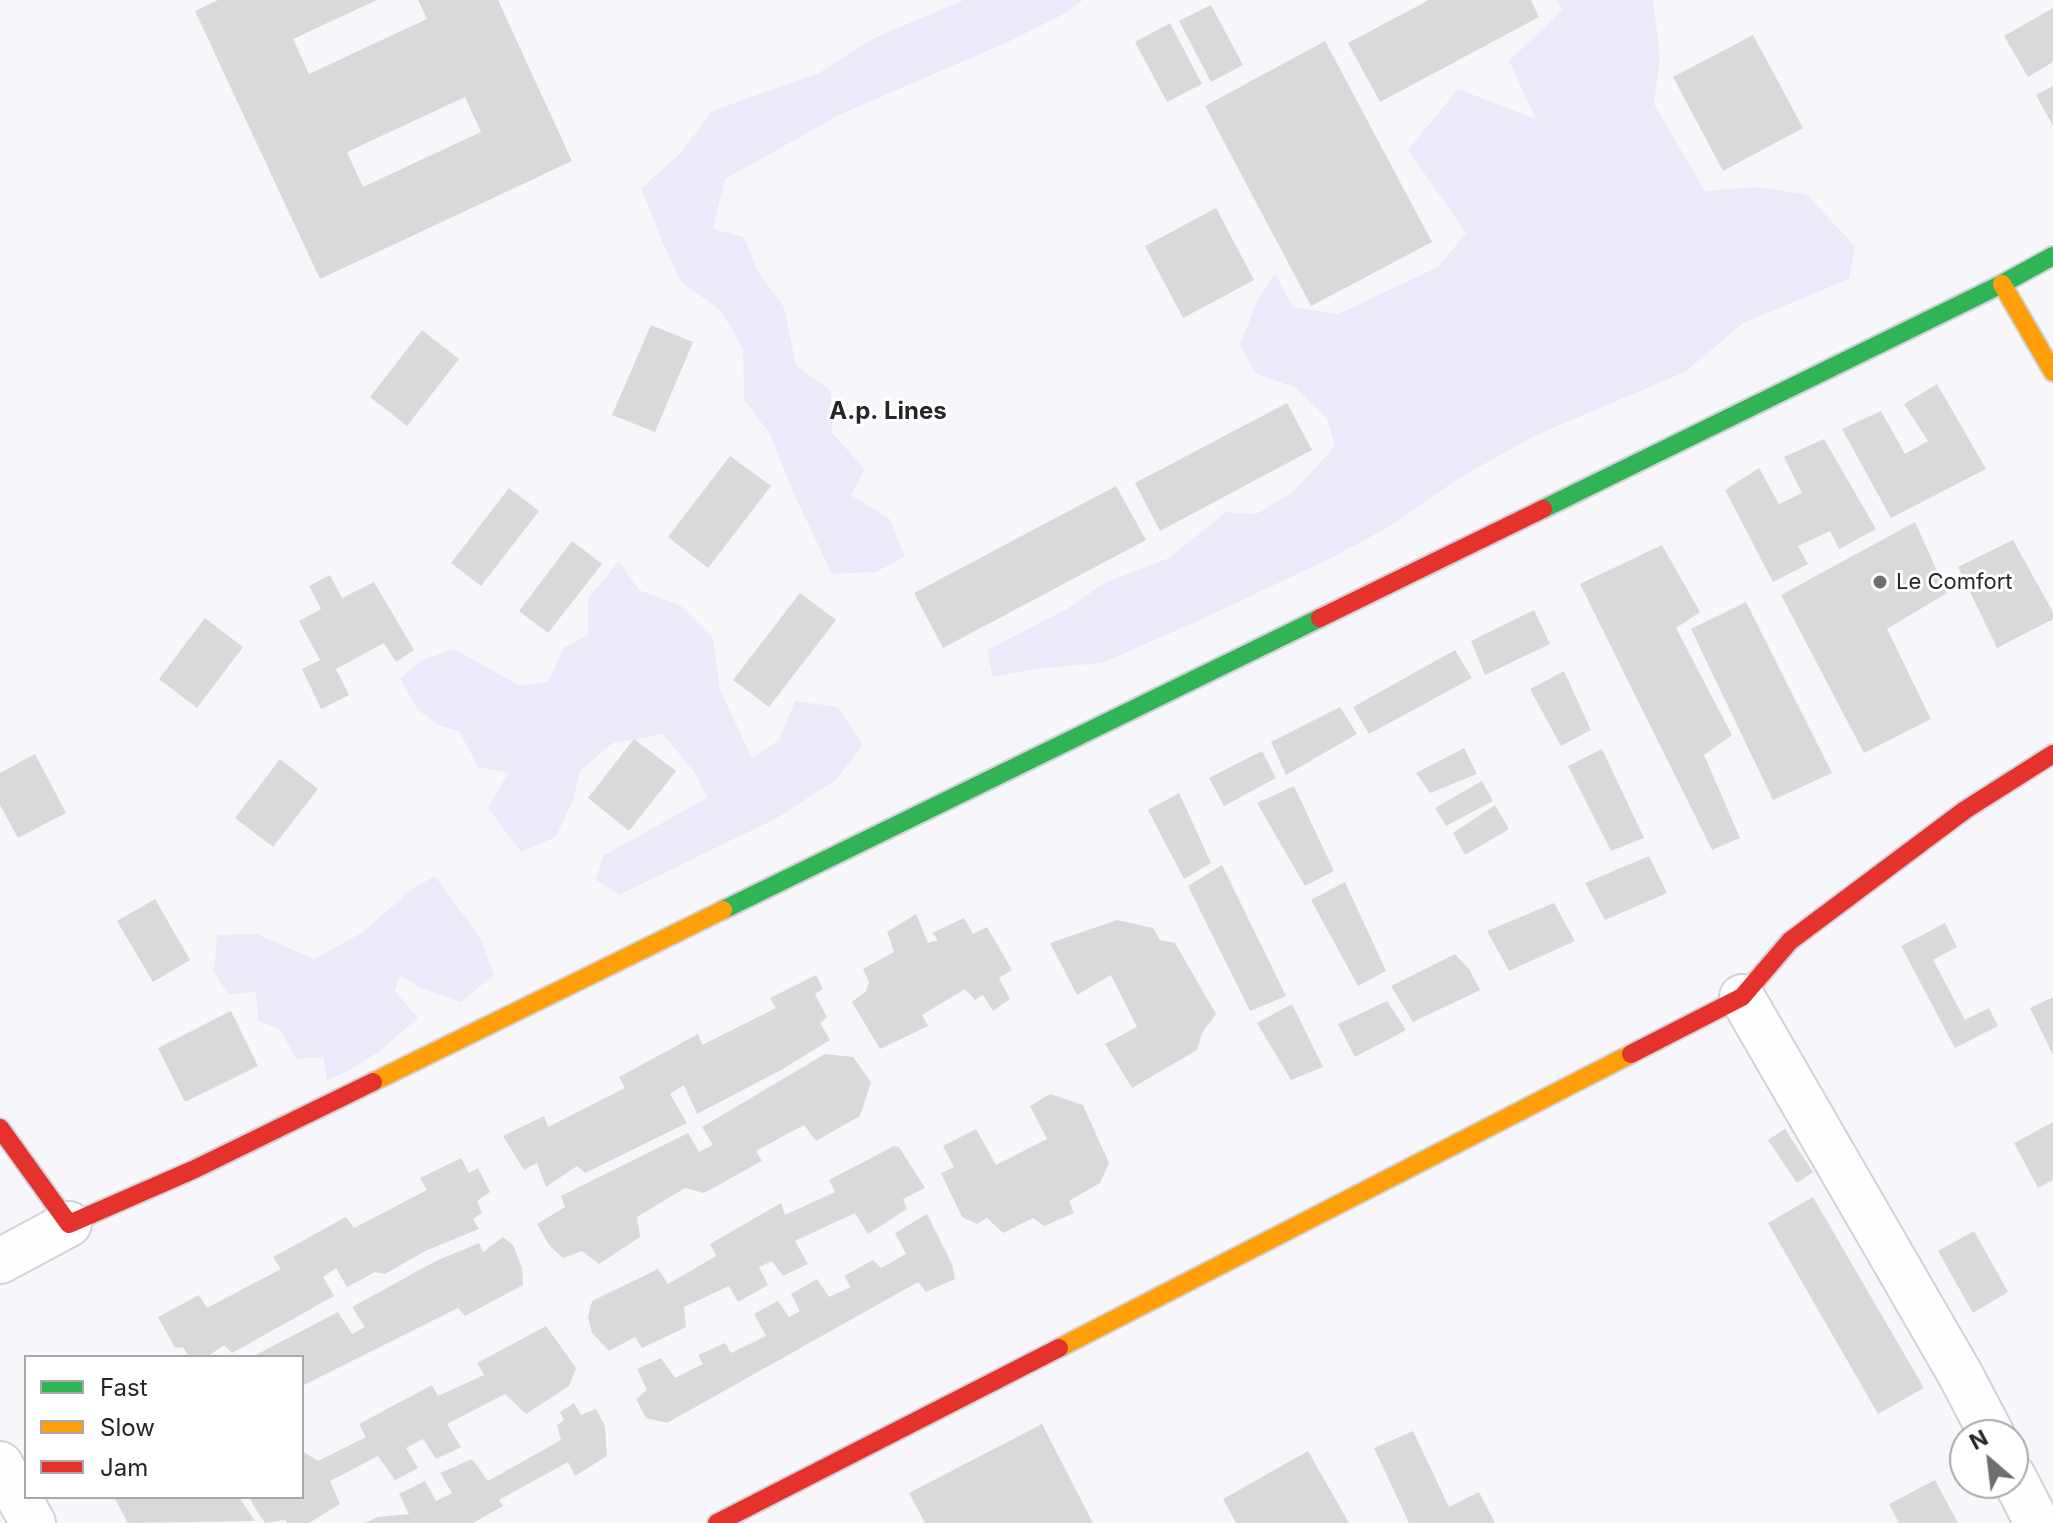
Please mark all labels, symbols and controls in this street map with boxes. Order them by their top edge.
district label: A.p. Lines [829,398,947,426]
place label: Le Comfort [1896,569,2012,595]
marker: Le Comfort [1871,573,1889,591]
legend [24,1355,304,1499]
text: Fast [100,1373,148,1402]
text: Slow [100,1413,155,1442]
north arrow [1949,1419,2029,1499]
text: N [1965,1424,1992,1455]
text: Jam [100,1453,148,1482]

